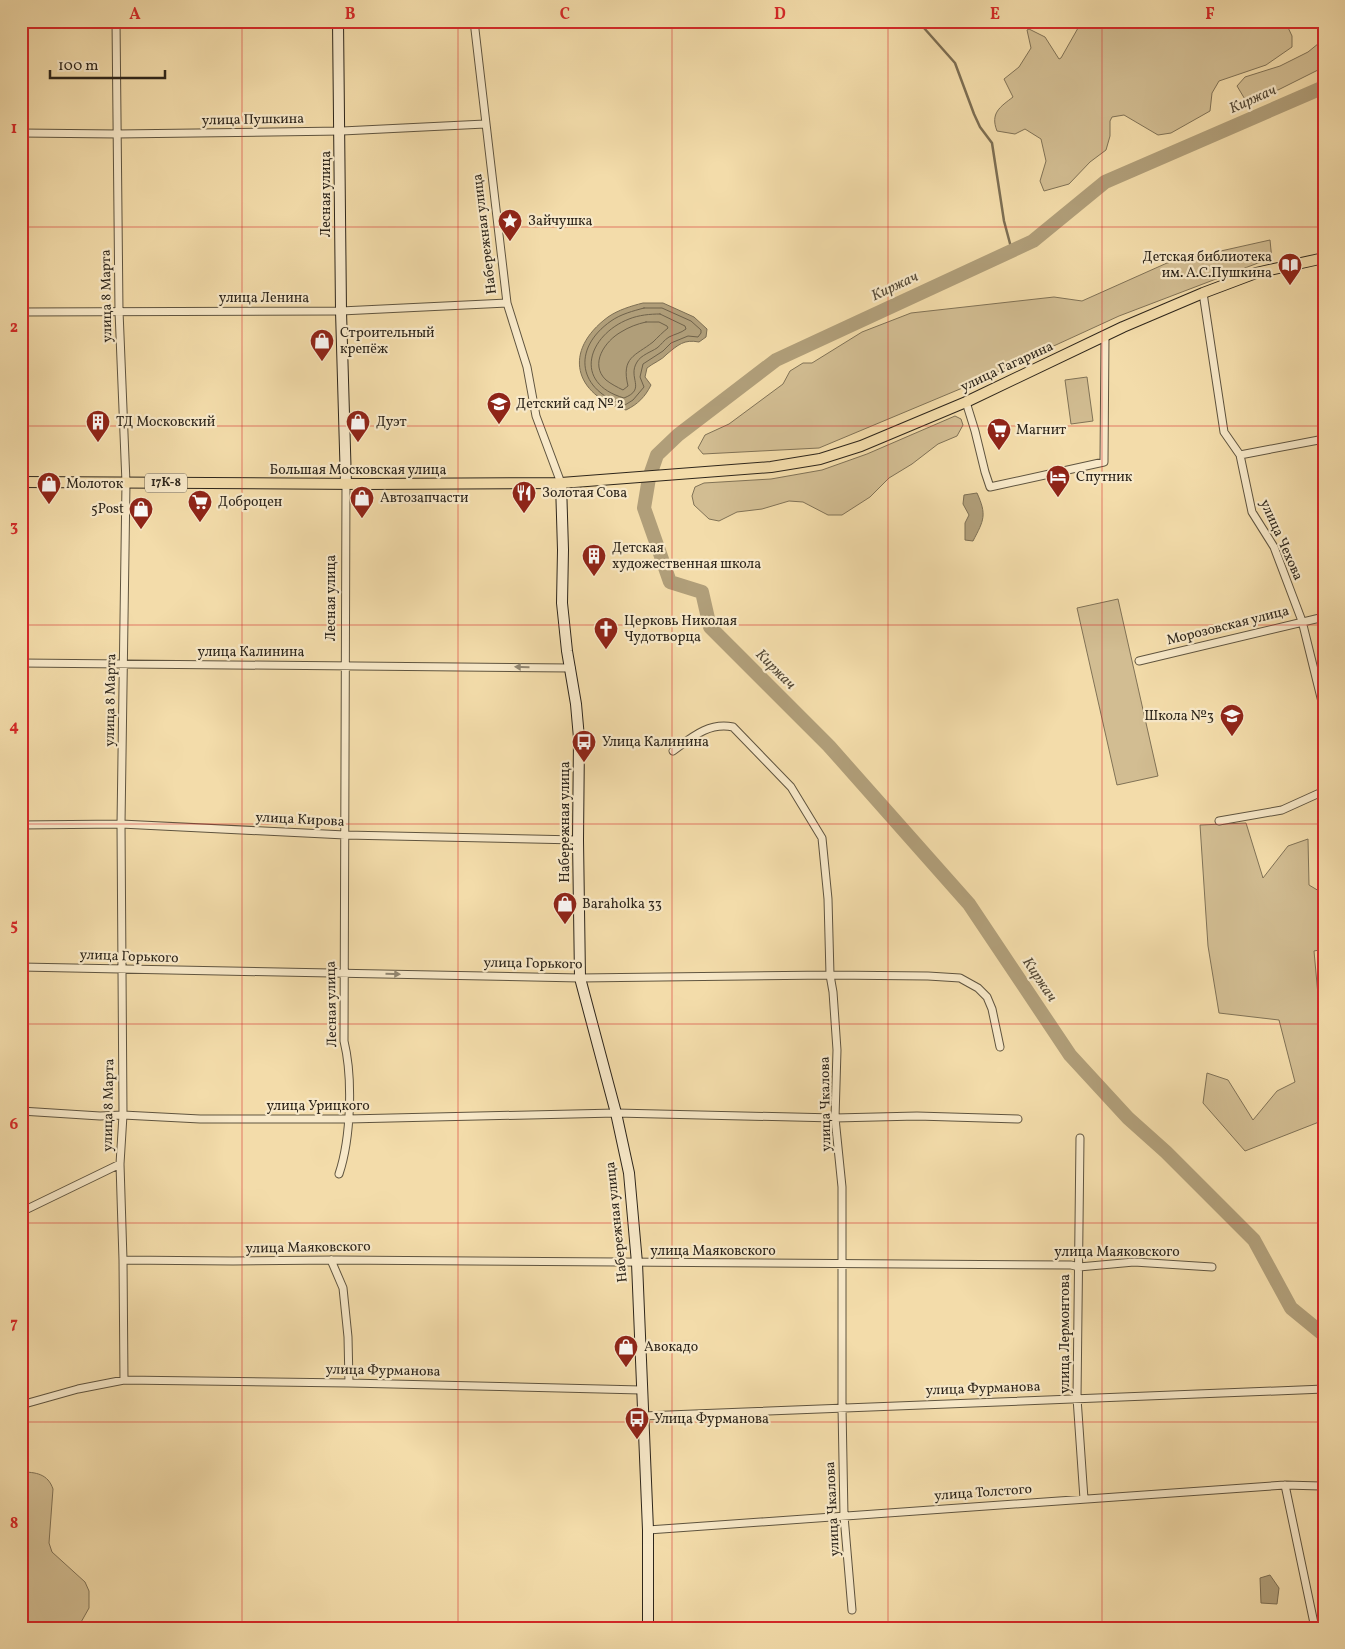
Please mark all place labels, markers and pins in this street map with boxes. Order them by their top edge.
place icon: Зайчушка [497,208,523,242]
place label: Зайчушка [528,212,593,231]
place label: Детская библиотека им. А.С.Пушкина [1143,248,1272,283]
library icon: Детская библиотека им. А.С.Пушкина [1277,252,1303,286]
place label: Строительный крепёж [340,324,435,359]
shop icon: Строительный крепёж [309,328,335,362]
school or university icon: Детский сад № 2 [486,391,512,425]
place label: Детский сад № 2 [516,395,624,414]
building icon: ТД Московский [85,409,111,443]
shop icon: Дуэт [345,409,371,443]
place label: ТД Московский [116,413,216,432]
place label: Дуэт [376,413,407,432]
supermarket icon: Магнит [986,417,1012,451]
place label: Магнит [1016,421,1066,440]
hotel icon: Спутник [1045,464,1071,498]
place label: Спутник [1076,468,1133,487]
shop icon: Молоток [36,471,62,505]
place label: Молоток [66,475,124,494]
restaurant icon: Золотая Сова [511,480,537,514]
place label: Золотая Сова [542,484,627,503]
shop icon: Автозапчасти [349,485,375,519]
supermarket icon: Доброцен [187,489,213,523]
place label: Автозапчасти [380,489,469,508]
place label: Доброцен [218,493,283,512]
shop icon: 5Post [128,496,154,530]
place label: 5Post [91,500,124,519]
place label: Детская художественная школа [612,539,761,574]
building icon: Детская художественная школа [581,543,607,577]
place label: Церковь Николая Чудотворца [624,612,737,647]
church icon: Церковь Николая Чудотворца [593,616,619,650]
school or university icon: Школа №3 [1219,703,1245,737]
place label: Школа №3 [1144,707,1214,726]
bus stop icon: Улица Калинина [571,729,597,763]
place label: Улица Калинина [602,733,709,752]
shop icon: Baraholka 33 [552,891,578,925]
place label: Baraholka 33 [582,895,662,914]
shop icon: Авокадо [613,1334,639,1368]
place label: Авокадо [644,1338,698,1357]
bus stop icon: Улица Фурманова [624,1406,650,1440]
place label: Улица Фурманова [654,1410,769,1429]

